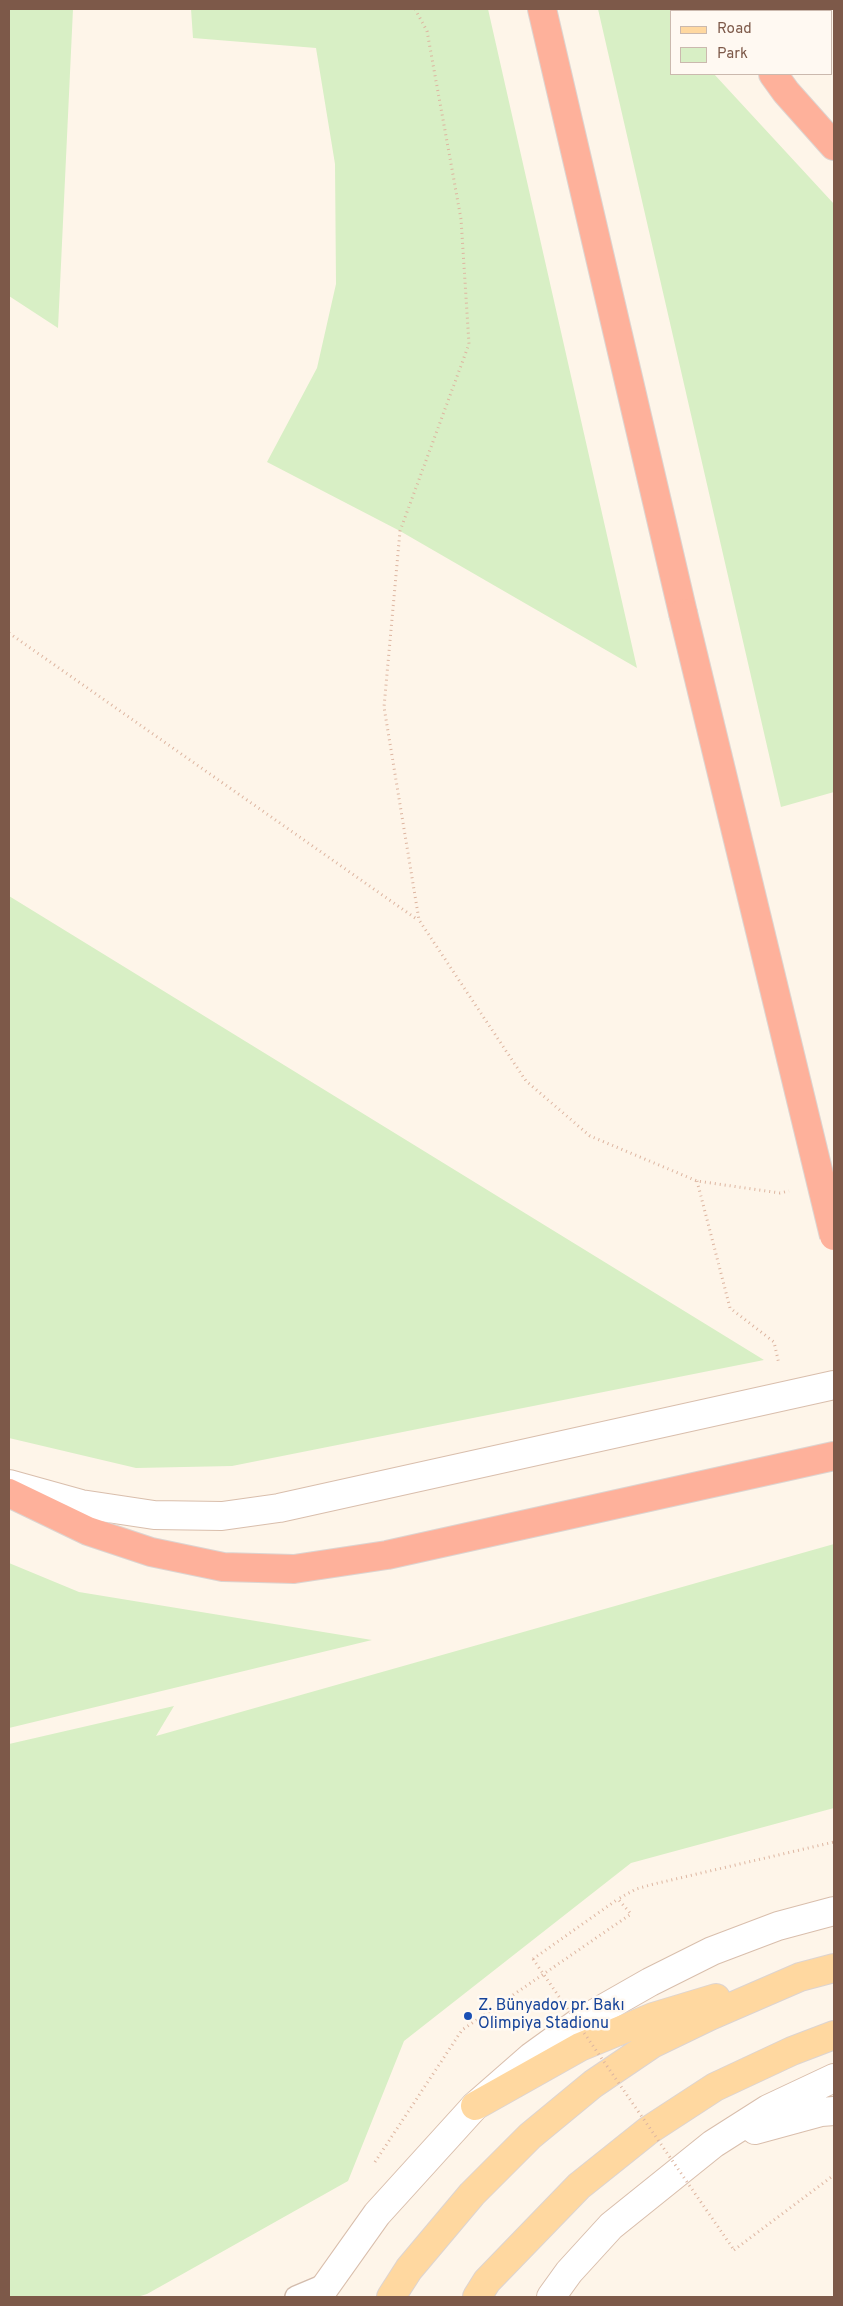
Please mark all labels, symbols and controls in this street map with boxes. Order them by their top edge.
legend [670,10,833,75]
text: Road [717,20,752,39]
text: Park [717,45,748,64]
place label: Z. Bünyadov pr. Bakı Olimpiya Stadionu [478,1997,625,2035]
marker: Z. Bünyadov pr. Bakı Olimpiya Stadionu [462,2010,474,2022]

